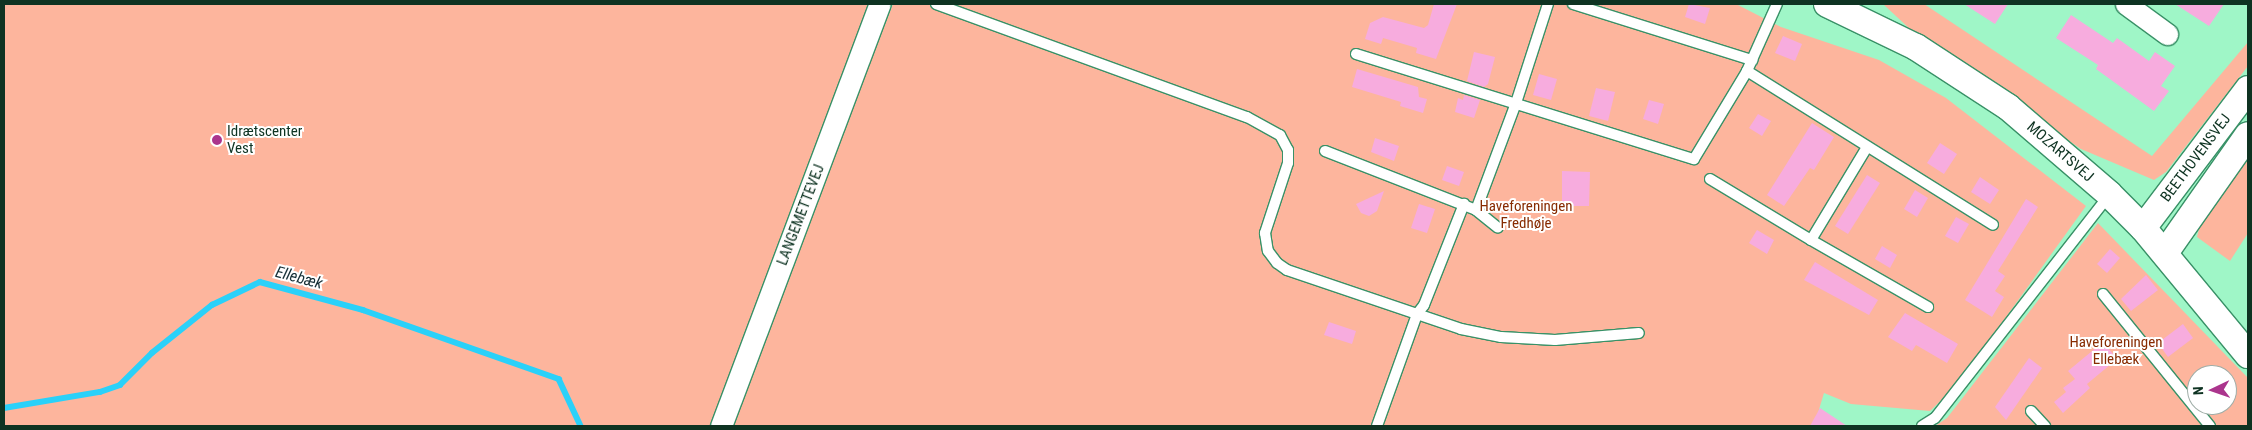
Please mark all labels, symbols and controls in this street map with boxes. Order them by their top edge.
street label: BEETHOVENSVEJ [2157,111,2235,205]
street label: MOZARTSVEJ [2023,118,2097,186]
place label: Idrætscenter Vest [227,122,302,157]
marker: Idrætscenter Vest [211,134,223,146]
street label: LANGEMETTEVEJ [773,162,829,268]
park label: Haveforeningen Fredhøje [1479,197,1573,232]
water label: Ellebæk [273,263,325,293]
park label: Haveforeningen Ellebæk [2069,333,2163,368]
north arrow [2187,365,2237,415]
text: N [2190,386,2206,395]

